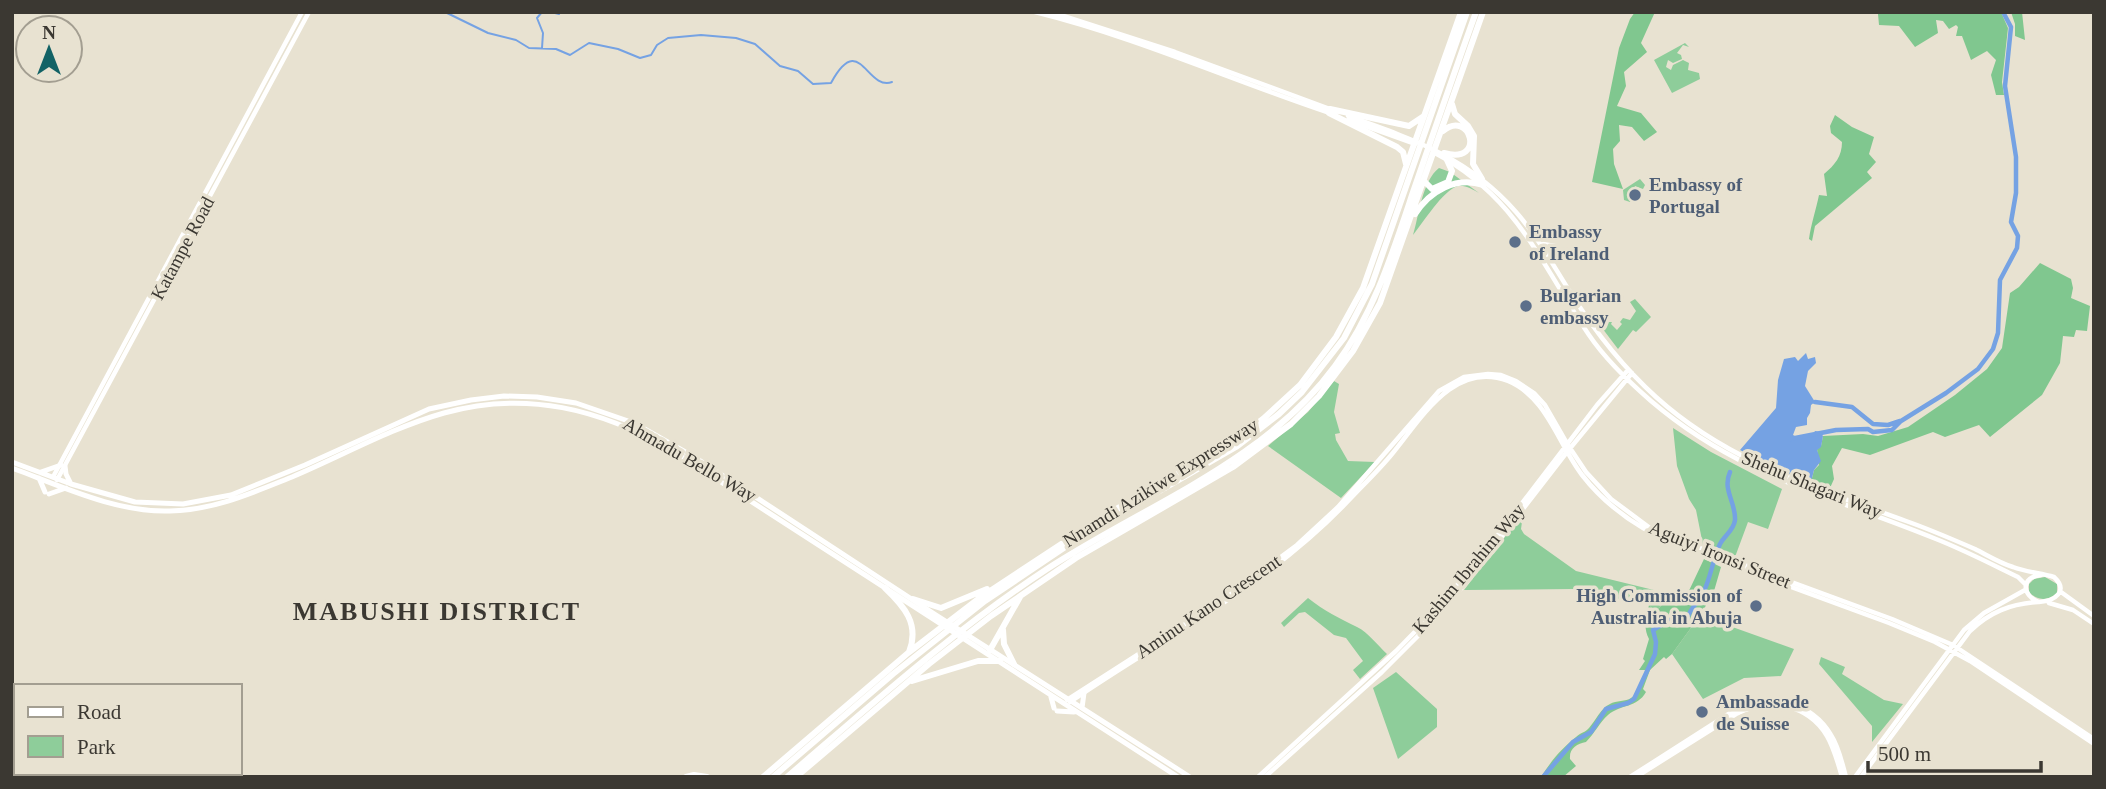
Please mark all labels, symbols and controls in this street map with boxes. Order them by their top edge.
north arrow [14,14,84,84]
text: N [42,22,56,43]
place label: Embassy of Portugal [1649,174,1743,217]
marker: Embassy of Portugal [1627,187,1643,203]
street label: Katampe Road [147,193,219,303]
place label: Embassy of Ireland [1529,221,1610,264]
marker: Embassy of Ireland [1507,234,1523,250]
place label: Bulgarian embassy [1540,285,1622,328]
marker: Bulgarian embassy [1518,298,1534,314]
street label: Ahmadu Bello Way [620,413,760,506]
street label: Nnamdi Azikiwe Expressway [1059,413,1262,551]
street label: Shehu Shagari Way [1739,447,1885,522]
street label: Kashim Ibrahim Way [1408,499,1529,637]
street label: Aguiyi Ironsi Street [1646,516,1794,593]
street label: Aminu Kano Crescent [1132,550,1285,663]
place label: High Commission of Australia in Abuja [1576,585,1743,628]
district label: MABUSHI DISTRICT [293,597,581,626]
marker: High Commission of Australia in Abuja [1748,598,1764,614]
legend [14,684,242,775]
place label: Ambassade de Suisse [1716,691,1809,734]
text: Road [77,700,122,724]
marker: Ambassade de Suisse [1694,704,1710,720]
scale bar [1868,730,2041,774]
text: Park [77,735,116,759]
text: 500 m [1878,742,1931,766]

